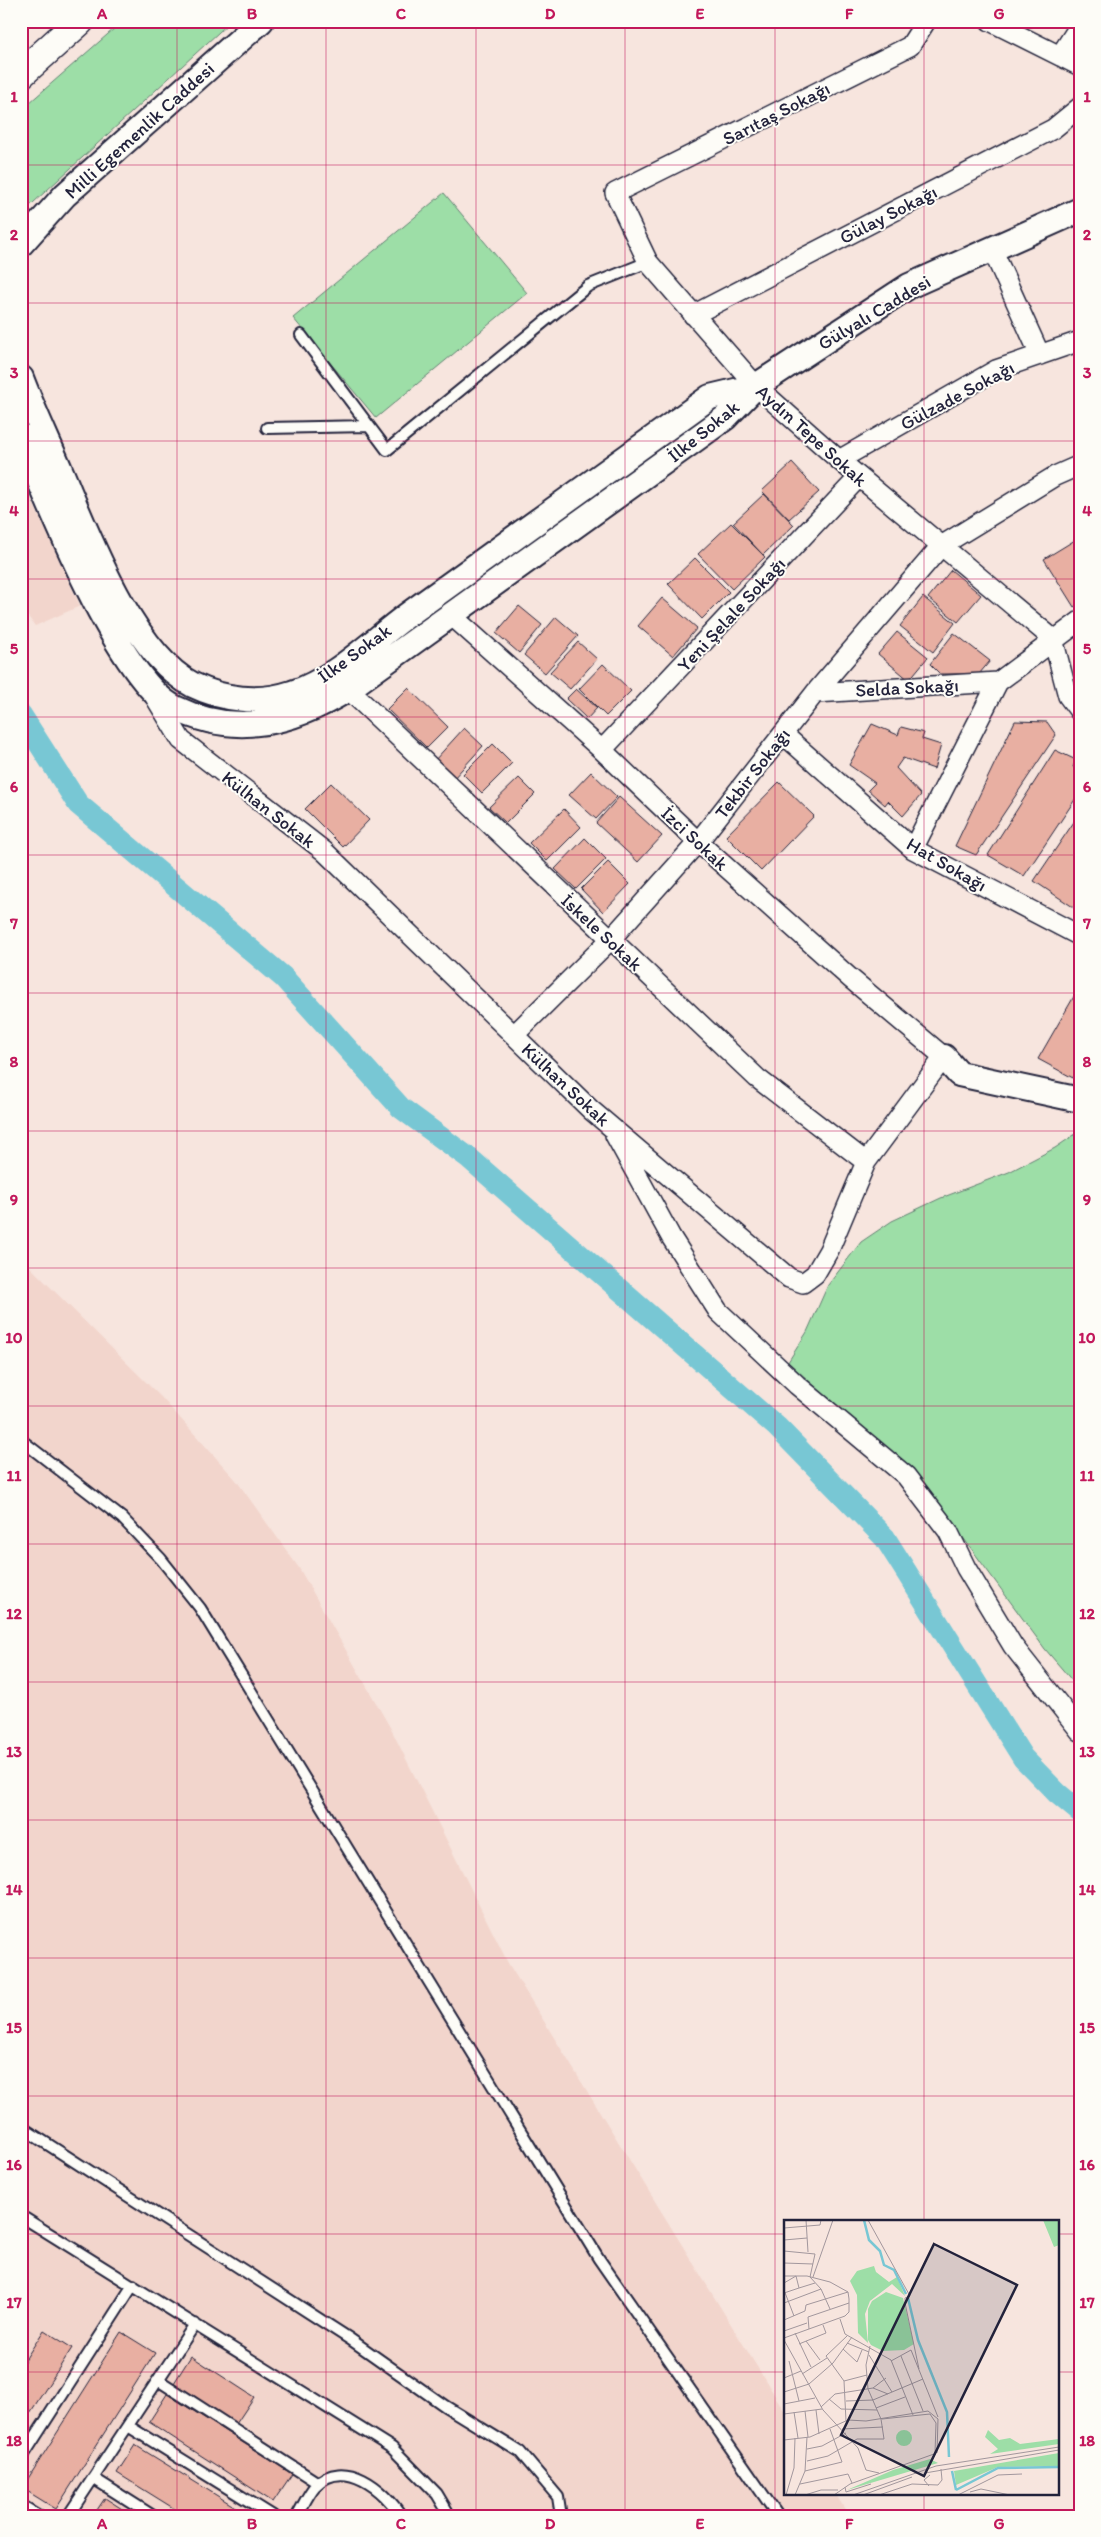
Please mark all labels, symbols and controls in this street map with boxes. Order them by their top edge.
text: A [96,4,108,23]
text: B [247,4,258,23]
text: C [396,4,407,23]
text: D [545,4,556,23]
text: E [696,4,705,23]
text: F [845,4,854,23]
text: G [993,4,1005,23]
street label: Milli Egemenlik Caddesi [60,57,219,204]
street label: Sarıtaş Sokağı [719,77,834,150]
text: 1 [10,87,18,106]
text: 1 [1083,87,1091,106]
street label: Gülay Sokağı [835,180,941,249]
text: 2 [10,225,19,244]
text: 2 [1083,225,1092,244]
street label: Gülyalı Caddesi [814,270,935,355]
street label: Gülzade Sokağı [896,356,1018,435]
text: 3 [10,363,19,382]
text: 3 [1083,363,1092,382]
street label: Aydın Tepe Sokak [751,380,872,491]
street label: İlke Sokak [663,395,744,467]
text: 4 [9,501,19,520]
text: 4 [1082,501,1092,520]
street label: Yeni Şelale Sokağı [672,552,790,676]
street label: İlke Sokak [313,619,396,688]
text: 5 [10,639,19,658]
text: 5 [1083,639,1092,658]
street label: Selda Sokağı [855,673,959,702]
street label: Tekbir Sokağı [710,723,795,823]
street label: Külhan Sokak [217,766,320,853]
text: 6 [10,777,19,796]
text: 6 [1083,777,1092,796]
street label: İzci Sokak [656,801,733,875]
street label: Hat Sokağı [903,832,991,897]
street label: İskele Sokak [556,889,647,976]
text: 7 [9,914,18,933]
text: 7 [1082,914,1091,933]
street label: Külhan Sokak [517,1038,615,1131]
text: 8 [10,1052,19,1071]
text: 8 [1083,1052,1092,1071]
text: 9 [10,1190,18,1209]
text: 9 [1083,1190,1091,1209]
text: 10 [5,1328,23,1347]
text: 10 [1078,1328,1096,1347]
text: 11 [7,1466,22,1485]
text: 11 [1080,1466,1095,1485]
text: 12 [6,1604,23,1623]
text: 12 [1079,1604,1096,1623]
text: 13 [6,1742,22,1761]
text: 13 [1079,1742,1095,1761]
text: 14 [5,1880,23,1899]
text: 14 [1078,1880,1096,1899]
text: 15 [6,2018,23,2037]
text: 15 [1079,2018,1096,2037]
text: 16 [6,2155,22,2174]
text: 16 [1079,2155,1095,2174]
inset map [784,2220,1058,2494]
text: 17 [6,2293,22,2312]
text: 17 [1079,2293,1095,2312]
text: 18 [6,2431,22,2450]
text: 18 [1079,2431,1095,2450]
text: A [96,2514,108,2533]
text: B [247,2514,258,2533]
text: C [396,2514,407,2533]
text: D [545,2514,556,2533]
text: E [696,2514,705,2533]
text: F [845,2514,854,2533]
text: G [993,2514,1005,2533]

